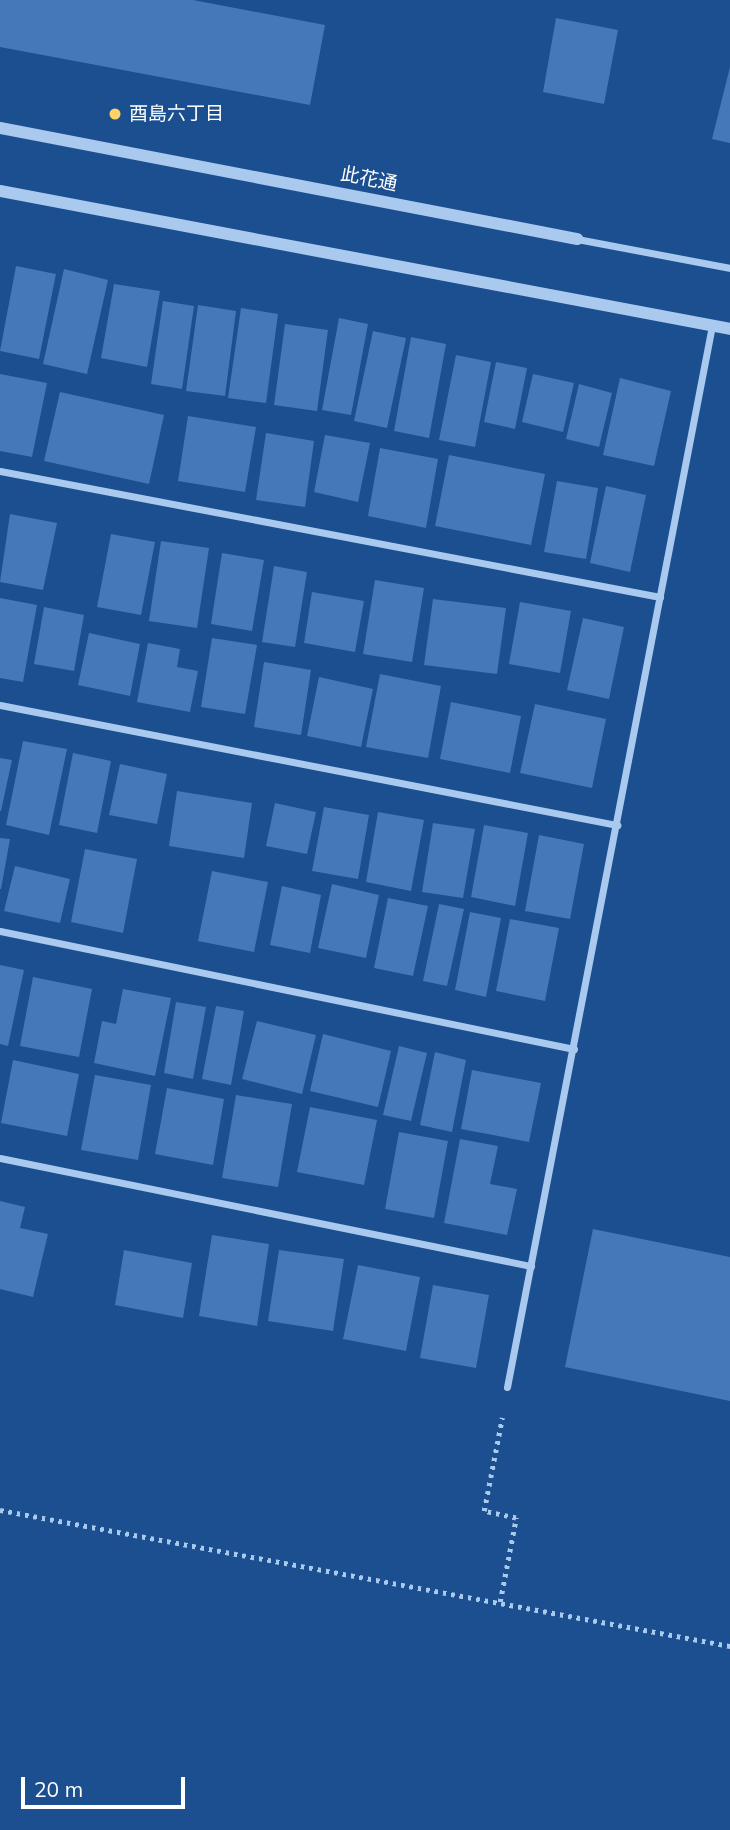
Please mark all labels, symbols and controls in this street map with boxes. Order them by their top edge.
place label: 酉島六丁目 [129,103,224,125]
marker: 酉島六丁目 [107,106,123,122]
street label: 此花通 [339,162,399,196]
scale bar [24,1764,189,1808]
text: 20 m [34,1776,83,1802]

